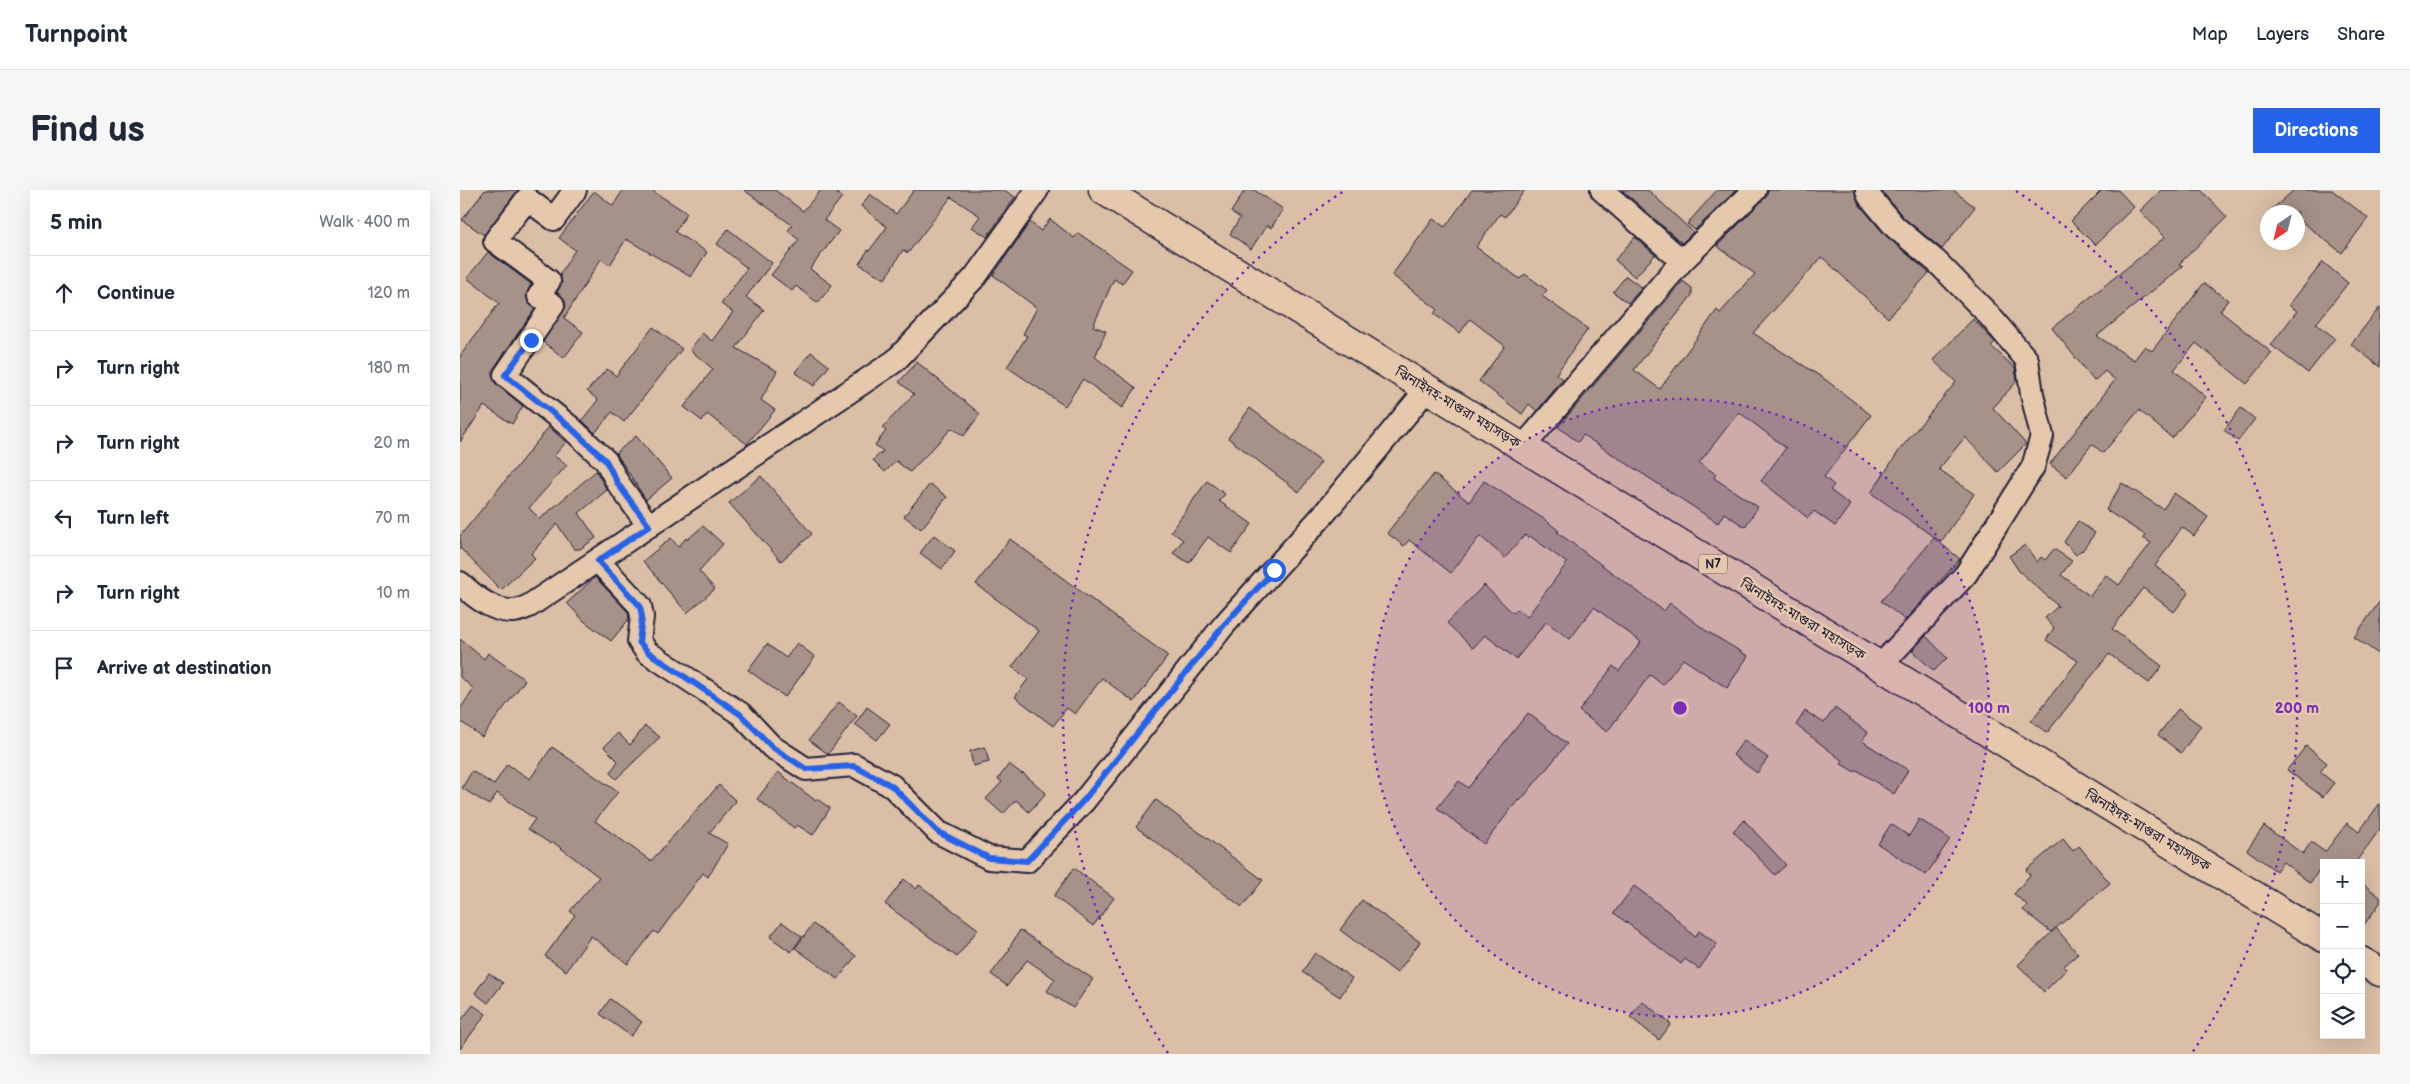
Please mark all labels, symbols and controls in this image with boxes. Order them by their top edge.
text: Turnpoint [25,20,128,49]
text: Map [2192,24,2228,45]
text: Layers [2256,24,2309,45]
text: Share [2337,24,2385,45]
button: Directions [2253,108,2380,153]
text: Find us [30,109,145,152]
north arrow [2260,205,2305,250]
text: 5 min [50,210,103,235]
text: Walk · 400 m [319,213,410,232]
icon: ahead [50,279,78,307]
text: Continue [97,282,175,305]
text: 120 m [367,284,410,303]
route end [520,329,543,352]
icon: right [50,354,78,382]
text: Turn right [97,357,180,380]
text: 180 m [368,359,410,378]
street label: ঝিনাইদহ-মাগুরা মহাসড়ক [1391,363,1524,452]
icon: right [50,429,78,457]
text: Turn right [97,432,180,455]
text: 20 m [374,434,410,453]
icon: left [50,504,78,532]
text: Turn left [97,507,169,530]
text: 70 m [375,509,410,528]
road number: N7 [1699,554,1727,574]
route start [1263,559,1286,582]
street label: ঝিনাইদহ-মাগুরা মহাসড়ক [1736,575,1869,664]
icon: right [50,579,78,607]
text: Turn right [97,582,180,605]
text: 10 m [377,584,410,603]
icon: arrive [50,654,78,682]
text: Arrive at destination [97,657,272,680]
centre of rings [1671,699,1689,717]
text: 100 m [1968,699,2010,718]
text: 200 m [2275,699,2319,718]
street label: ঝিনাইদহ-মাগুরা মহাসড়ক [2081,786,2214,875]
map controls [2320,859,2365,1039]
button: + [2320,859,2365,904]
button: − [2320,904,2365,949]
button: locate [2320,949,2365,994]
button: layers [2320,994,2365,1039]

